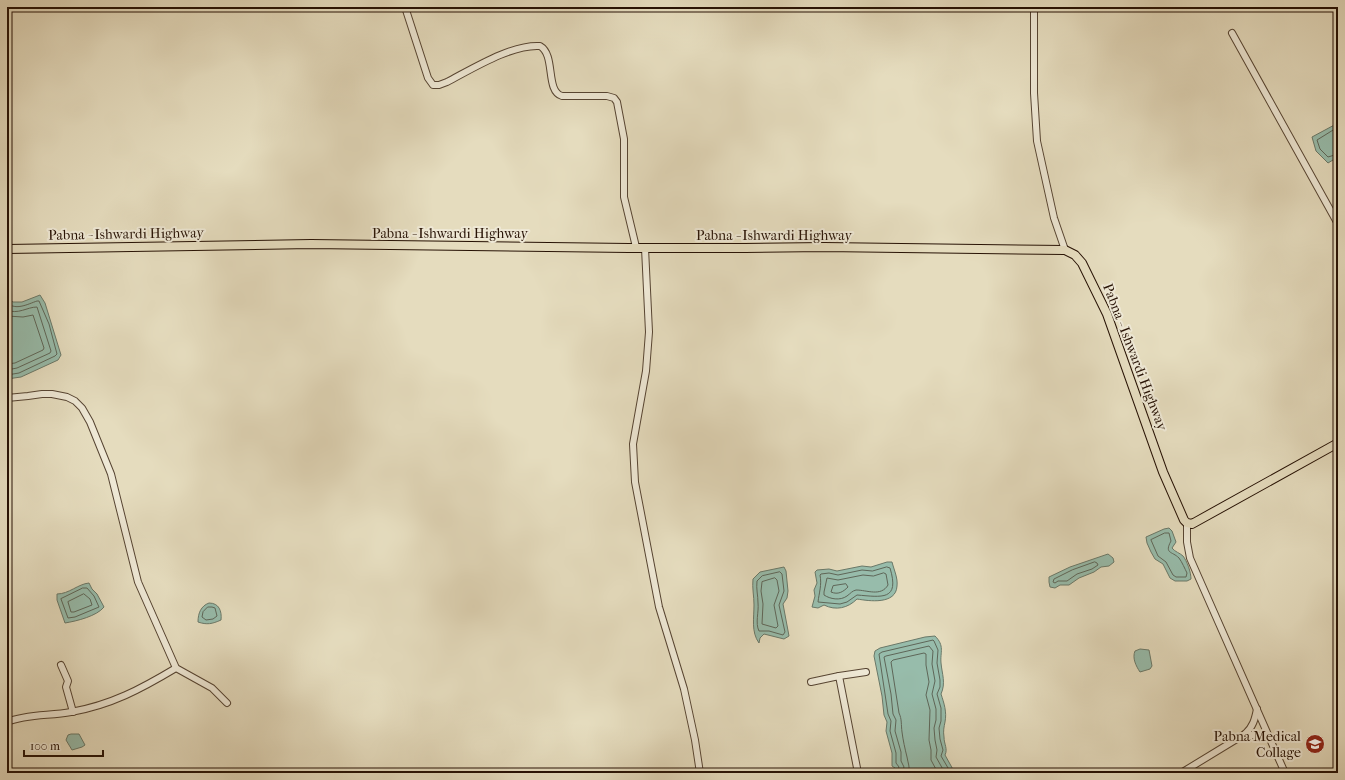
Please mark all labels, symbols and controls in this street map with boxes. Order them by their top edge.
street label: Pabna - Ishwardi Highway [48,224,205,244]
street label: Pabna - Ishwardi Highway [372,225,528,242]
street label: Pabna - Ishwardi Highway [696,227,852,244]
street label: Pabna - Ishwardi Highway [1099,281,1171,433]
place label: Pabna Medical Collage [1214,728,1301,761]
scale bar [24,732,103,758]
school or university icon: Pabna Medical Collage [1304,733,1326,755]
text: 100 m [30,739,60,753]

